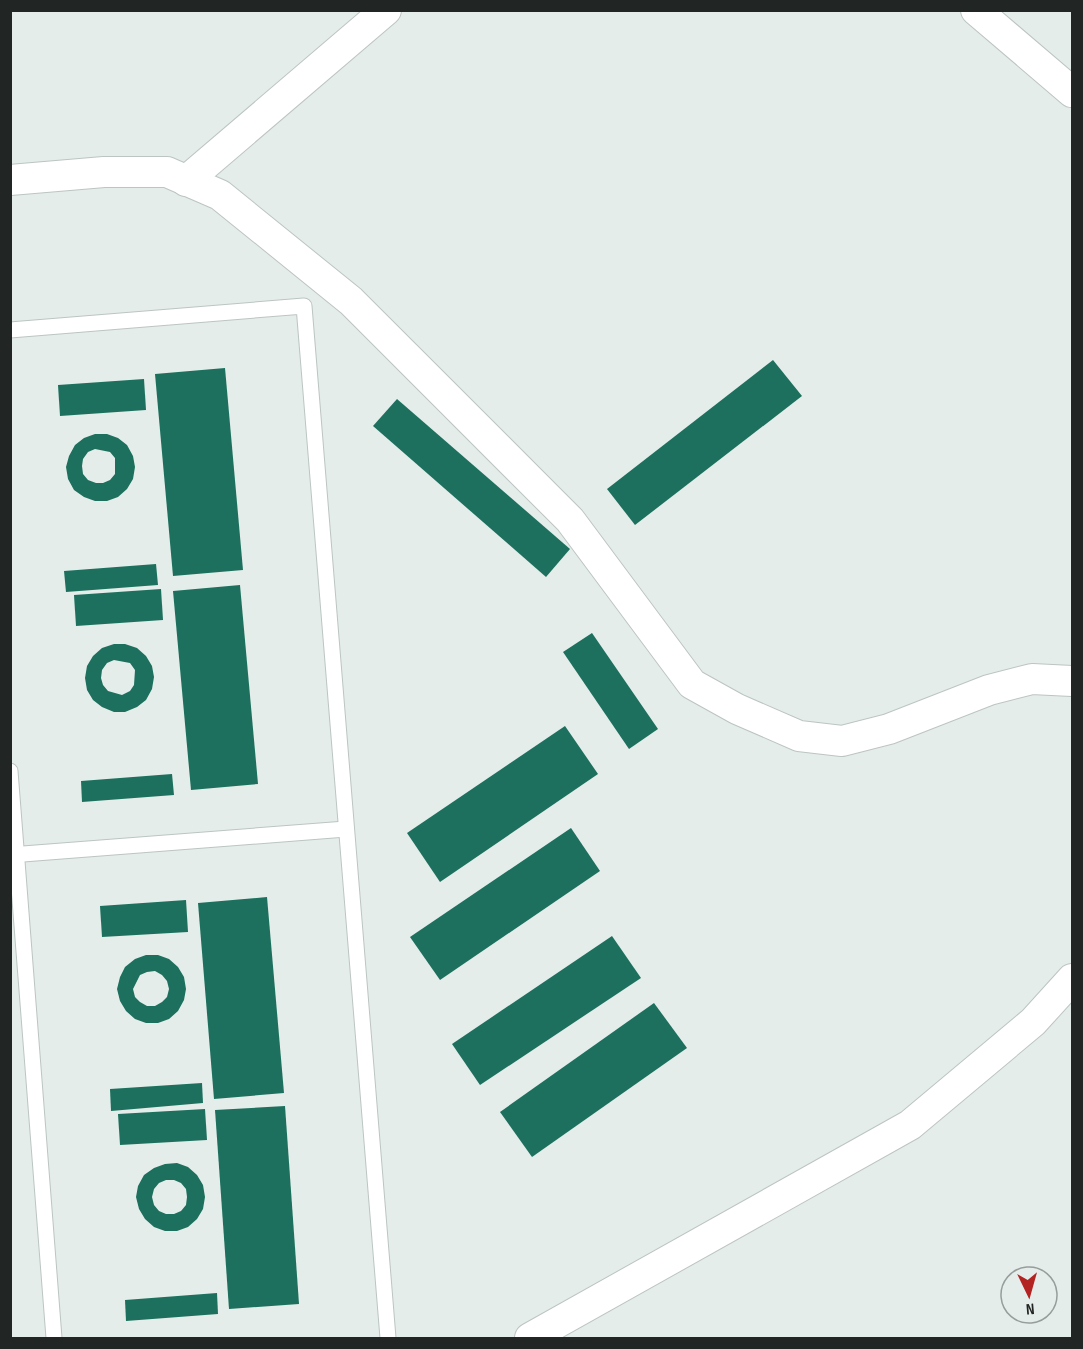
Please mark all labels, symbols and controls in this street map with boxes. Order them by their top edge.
north arrow [999,1265,1059,1325]
text: N [1025,1299,1035,1318]

